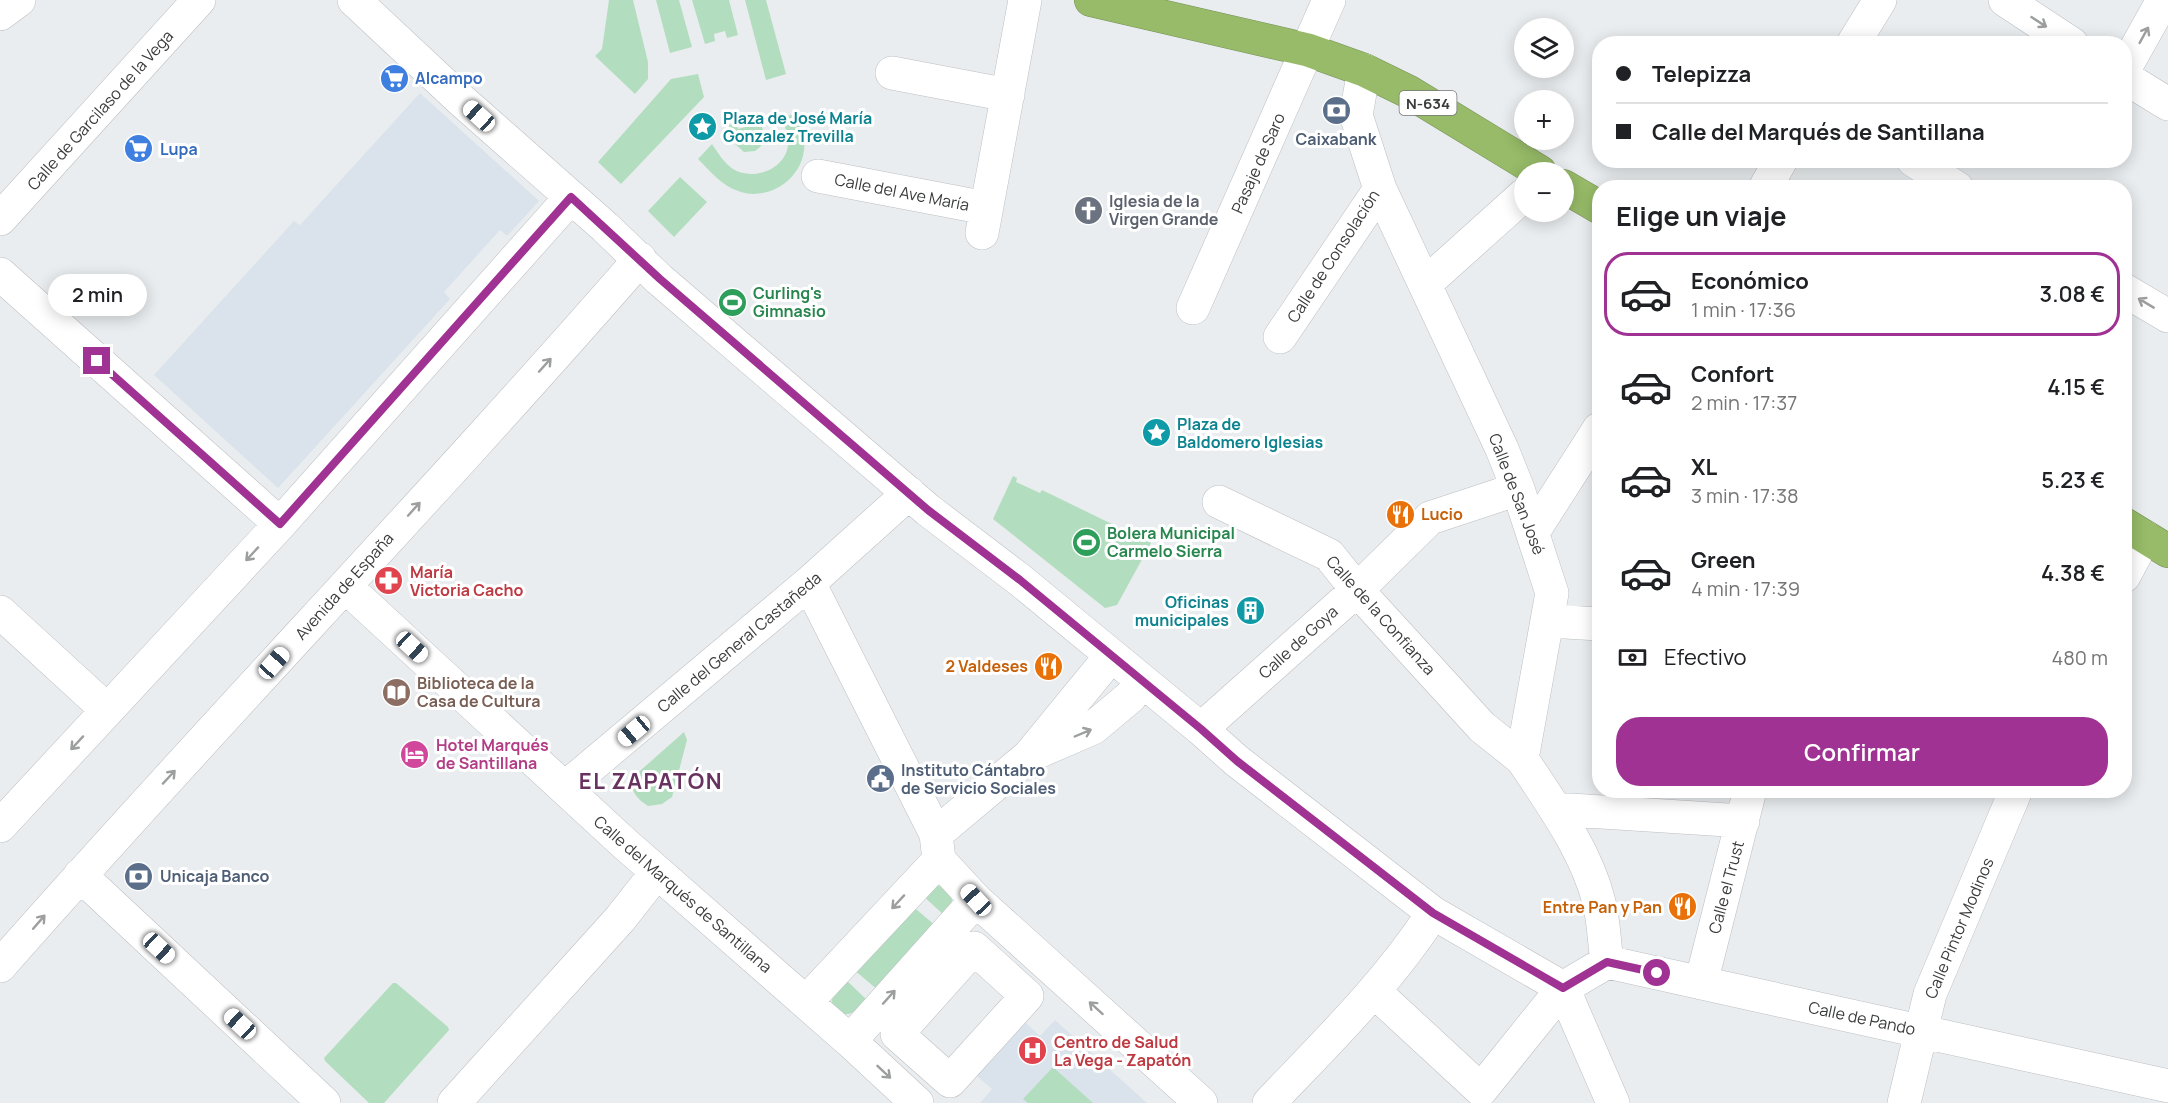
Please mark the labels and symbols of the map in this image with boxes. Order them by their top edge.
one-way arrow [2030,15,2047,28]
street label: Calle de Garcilaso de la Vega [22,25,178,195]
one-way arrow [2138,27,2150,44]
supermarket icon: Alcampo [378,62,410,94]
place label: Alcampo [415,67,483,89]
road number: N-634 [1400,91,1456,115]
bank icon: Caixabank [1320,95,1352,127]
car [460,97,498,135]
place label: Plaza de José María Gonzalez Trevilla [723,107,872,147]
street label: Pasaje de Saro [1226,109,1290,217]
place icon: Plaza de José María Gonzalez Trevilla [686,111,718,143]
place label: Caixabank [1296,128,1377,150]
supermarket icon: Lupa [123,133,155,165]
place label: Lupa [160,138,198,160]
street label: Calle del Ave María [833,168,971,216]
street label: Calle de Consolación [1282,185,1384,327]
place label: Iglesia de la Virgen Grande [1109,190,1219,230]
church icon: Iglesia de la Virgen Grande [1072,194,1104,226]
callout: 2 min [48,274,146,316]
place label: Curling's Gimnasio [753,282,826,322]
sports icon: Curling's Gimnasio [716,286,748,318]
one-way arrow [2138,296,2155,308]
route end [83,347,110,374]
one-way arrow [538,357,552,372]
place label: Plaza de Baldomero Iglesias [1177,413,1324,453]
place icon: Plaza de Baldomero Iglesias [1140,417,1172,449]
street label: Calle de San José [1484,430,1550,558]
restaurant icon: Lucio [1384,498,1416,530]
one-way arrow [407,502,421,517]
place label: Lucio [1421,503,1463,525]
place label: Bolera Municipal Carmelo Sierra [1107,522,1235,562]
sports icon: Bolera Municipal Carmelo Sierra [1070,526,1102,558]
street label: Avenida de España [290,528,398,644]
one-way arrow [245,546,259,561]
street label: Calle de la Confianza [1321,551,1441,679]
place label: María Victoria Cacho [410,561,524,601]
pharmacy icon: María Victoria Cacho [373,565,405,597]
street label: Calle del General Castañeda [652,567,826,717]
place label: Oficinas municipales [1135,591,1229,631]
building icon: Oficinas municipales [1234,595,1266,627]
street label: Calle de Goya [1254,600,1342,684]
car [393,628,431,666]
car [255,644,293,682]
restaurant icon: 2 Valdeses [1033,650,1065,682]
place label: 2 Valdeses [946,655,1028,677]
place label: Biblioteca de la Casa de Cultura [417,672,540,712]
library icon: Biblioteca de la Casa de Cultura [380,676,412,708]
car [614,713,654,749]
one-way arrow [1073,726,1091,738]
place label: Hotel Marqués de Santillana [436,734,549,774]
one-way arrow [70,735,84,750]
hotel icon: Hotel Marqués de Santillana [399,738,431,770]
place label: Instituto Cántabro de Servicio Sociales [901,759,1056,799]
public building icon: Instituto Cántabro de Servicio Sociales [864,763,896,795]
district label: EL ZAPATÓN [579,766,723,796]
one-way arrow [162,770,177,785]
street label: Calle del Marqués de Santillana [589,810,777,978]
street label: Calle el Trust [1703,838,1749,936]
street label: Calle Pintor Modinos [1919,854,1999,1002]
bank icon: Unicaja Banco [123,860,155,892]
place label: Unicaja Banco [160,865,269,887]
car [957,881,995,919]
restaurant icon: Entre Pan y Pan [1667,891,1699,923]
one-way arrow [891,894,905,909]
place label: Entre Pan y Pan [1543,896,1662,918]
one-way arrow [32,915,46,930]
car [140,929,178,967]
route start [1643,959,1670,986]
one-way arrow [882,990,896,1005]
street label: Calle de Pando [1806,996,1918,1040]
one-way arrow [1088,1000,1103,1015]
car [221,1005,259,1043]
place label: Centro de Salud La Vega - Zapatón [1054,1031,1191,1071]
hospital icon: Centro de Salud La Vega - Zapatón [1017,1035,1049,1067]
one-way arrow [876,1065,891,1079]

